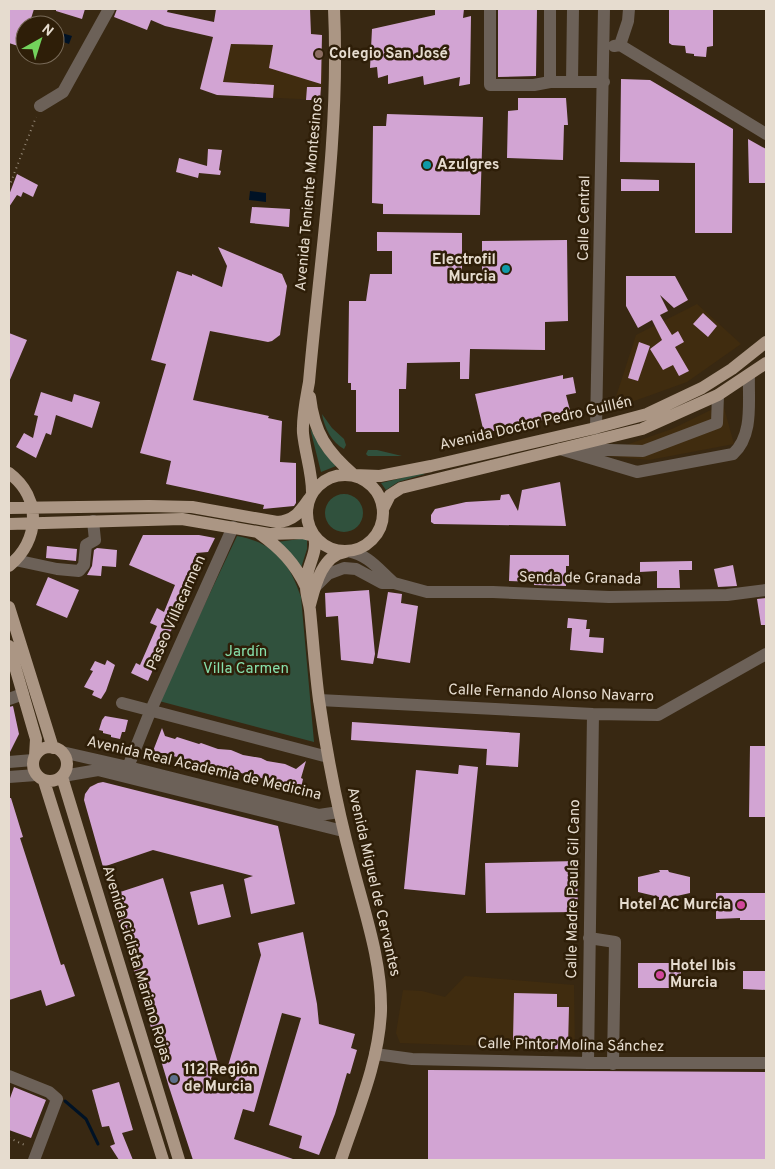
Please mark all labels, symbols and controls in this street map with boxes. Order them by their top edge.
north arrow [15,15,65,65]
text: N [38,21,56,41]
place label: Colegio San José [329,45,448,64]
marker: Colegio San José [313,48,325,60]
street label: Avenida Teniente Montesinos [292,96,328,292]
place label: Azulgres [437,156,499,175]
marker: Azulgres [421,159,433,171]
street label: Calle Central [575,175,595,261]
place label: Electrofil Murcia [432,251,496,287]
marker: Electrofil Murcia [500,263,512,275]
street label: Avenida Doctor Pedro Guillén [438,393,634,455]
street label: Paseo Villacarmen [143,553,211,673]
street label: Senda de Granada [519,568,641,590]
park label: Jardín Villa Carmen [203,643,289,679]
street label: Calle Fernando Alonso Navarro [448,681,654,707]
street label: Avenida Real Academia de Medicina [85,733,323,805]
street label: Avenida Miguel de Cervantes [342,785,404,979]
street label: Calle Madre Paula Gil Cano [563,799,585,979]
street label: Avenida Ciclista Mariano Rojas [97,863,175,1065]
place label: Hotel AC Murcia [619,896,731,915]
marker: Hotel AC Murcia [735,899,747,911]
place label: Hotel Ibis Murcia [670,957,736,993]
marker: Hotel Ibis Murcia [654,969,666,981]
street label: Calle Pintor Molina Sánchez [477,1035,665,1057]
place label: 112 Región de Murcia [184,1061,258,1097]
marker: 112 Región de Murcia [168,1073,180,1085]

